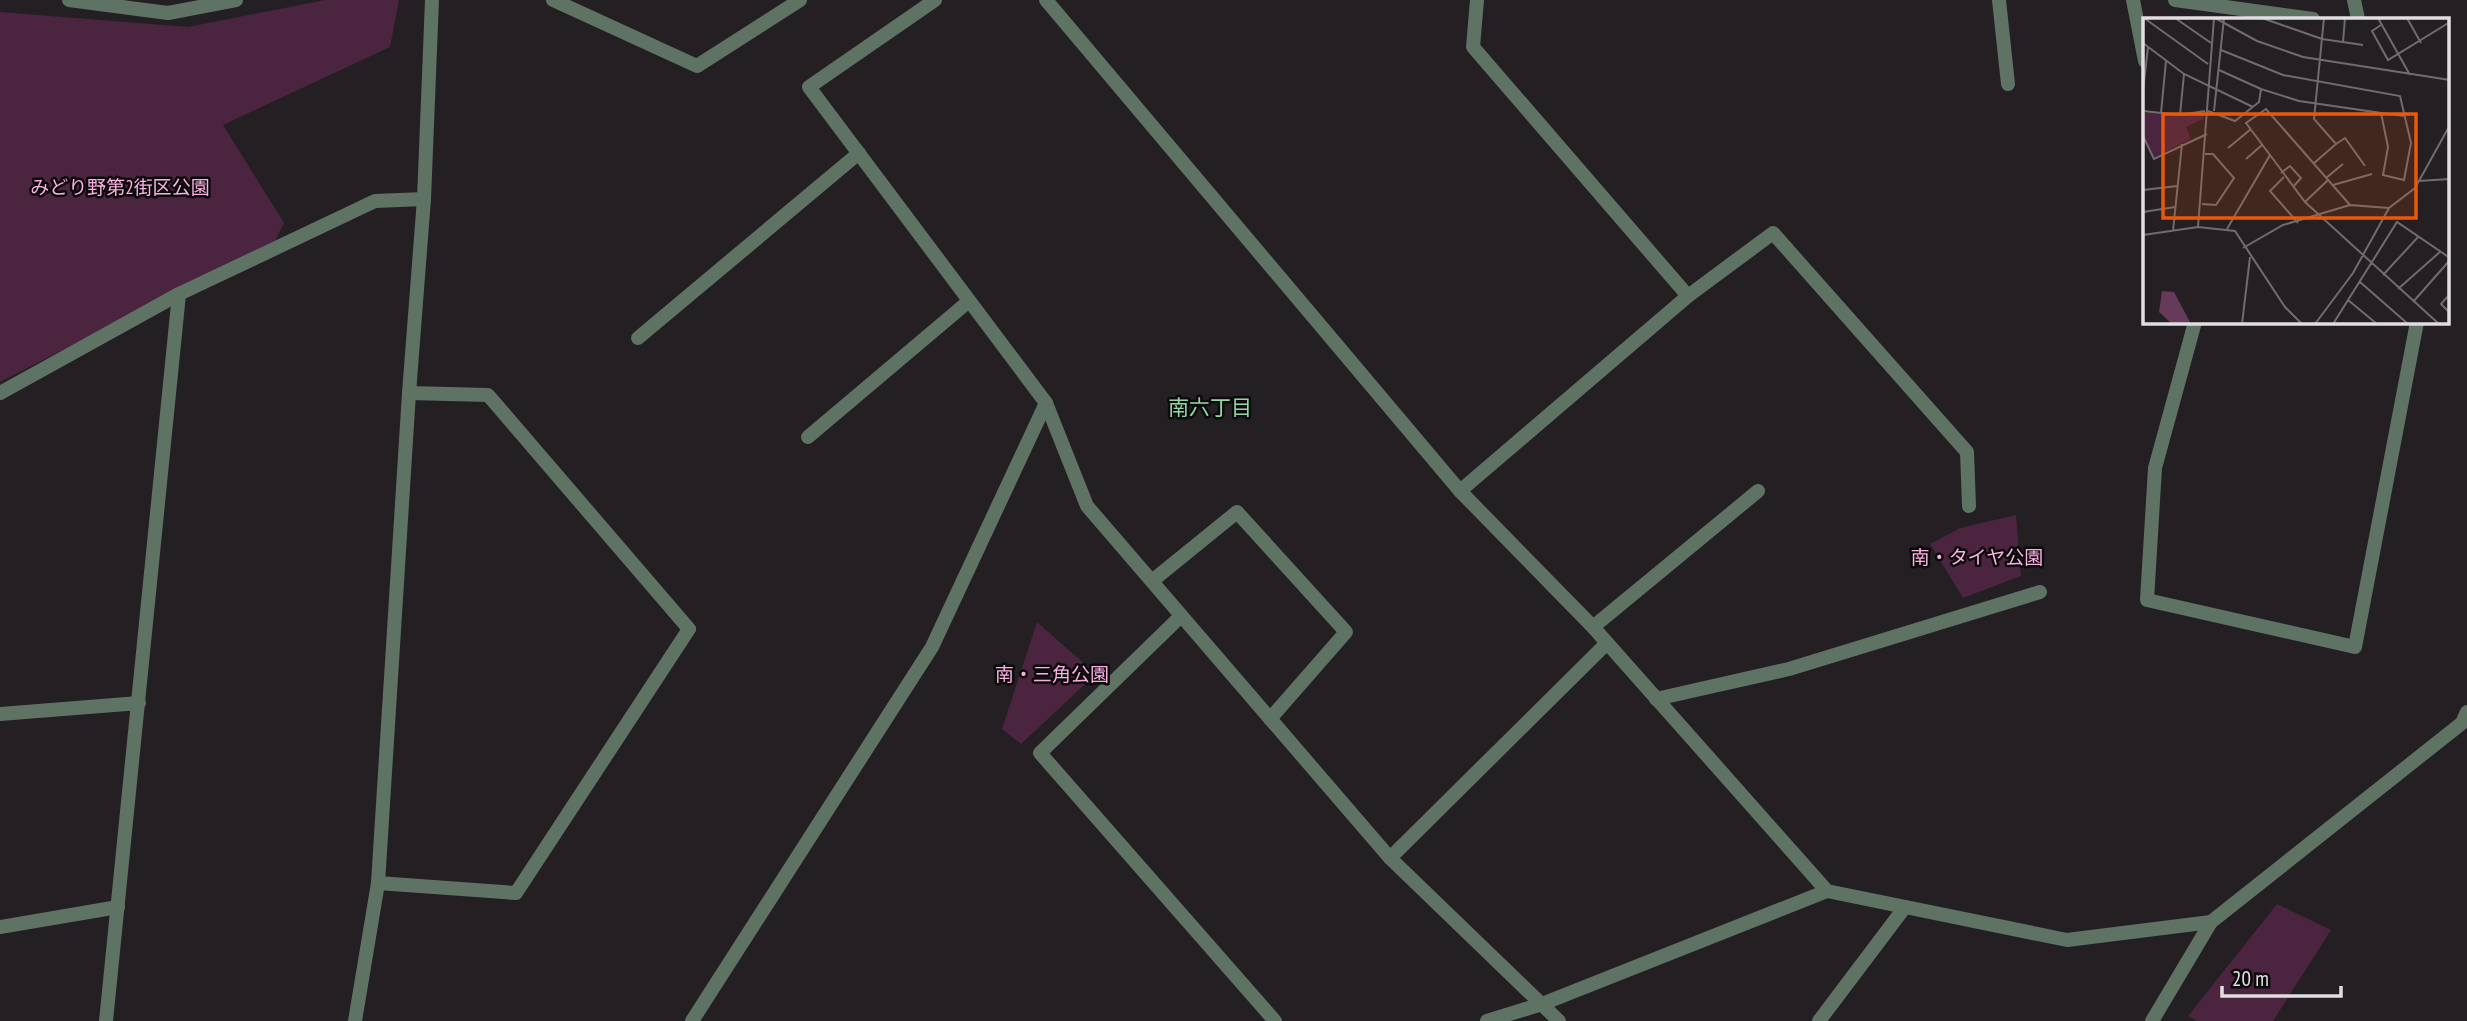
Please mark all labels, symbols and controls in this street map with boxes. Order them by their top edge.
inset map [2143,18,2450,324]
park label: みどり野第2街区公園 [30,175,210,199]
district label: 南六丁目 [1168,394,1252,421]
park label: 南・タイヤ公園 [1911,545,2043,569]
park label: 南・三角公園 [995,662,1109,686]
scale bar [2222,954,2341,998]
text: 20 m [2232,965,2269,992]

